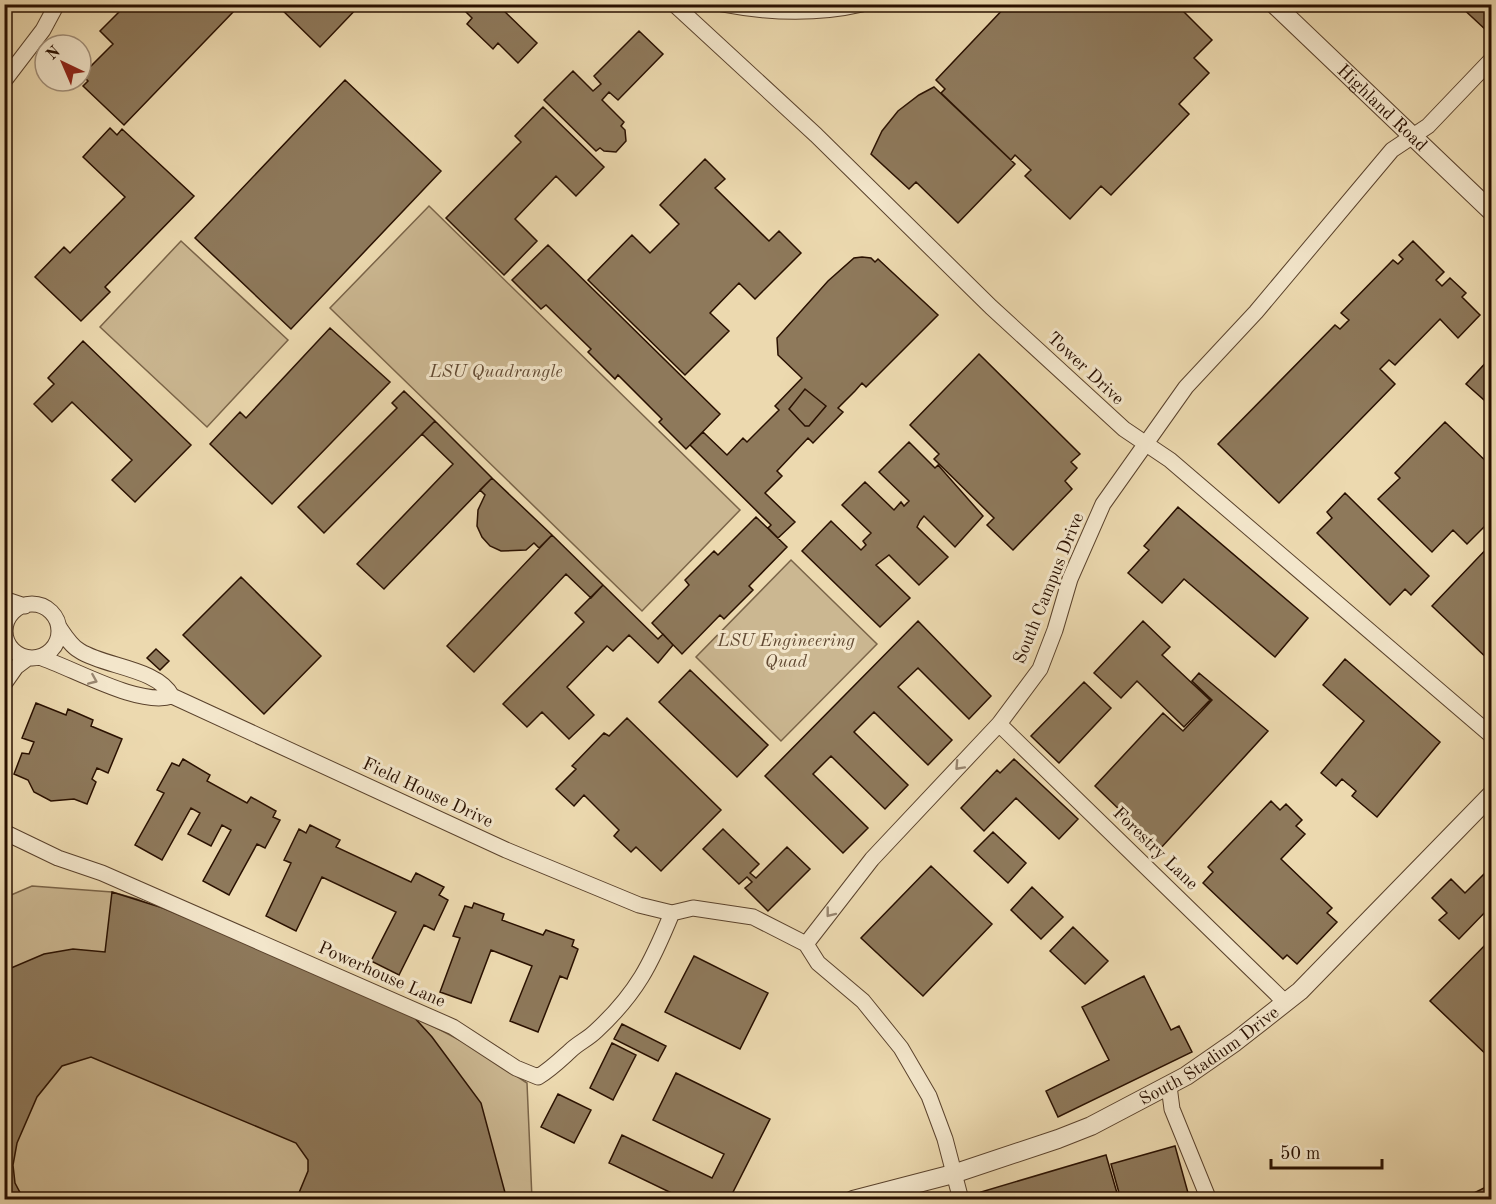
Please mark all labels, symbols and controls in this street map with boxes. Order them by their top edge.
north arrow [33,33,93,93]
text: N [44,43,64,64]
street label: Highland Road [1333,61,1430,155]
street label: Tower Drive [1044,329,1127,408]
park label: LSU Quadrangle [428,363,563,381]
street label: South Campus Drive [1010,510,1087,666]
park label: LSU Engineering Quad [716,632,855,671]
one-way arrow [87,673,98,685]
street label: Field House Drive [360,755,496,831]
one-way arrow [955,759,966,770]
street label: Forestry Lane [1109,804,1201,894]
one-way arrow [826,906,837,917]
street label: Powerhouse Lane [315,939,448,1011]
street label: South Stadium Drive [1136,1003,1282,1109]
scale bar [1271,1132,1382,1170]
text: 50 m [1280,1145,1320,1163]

